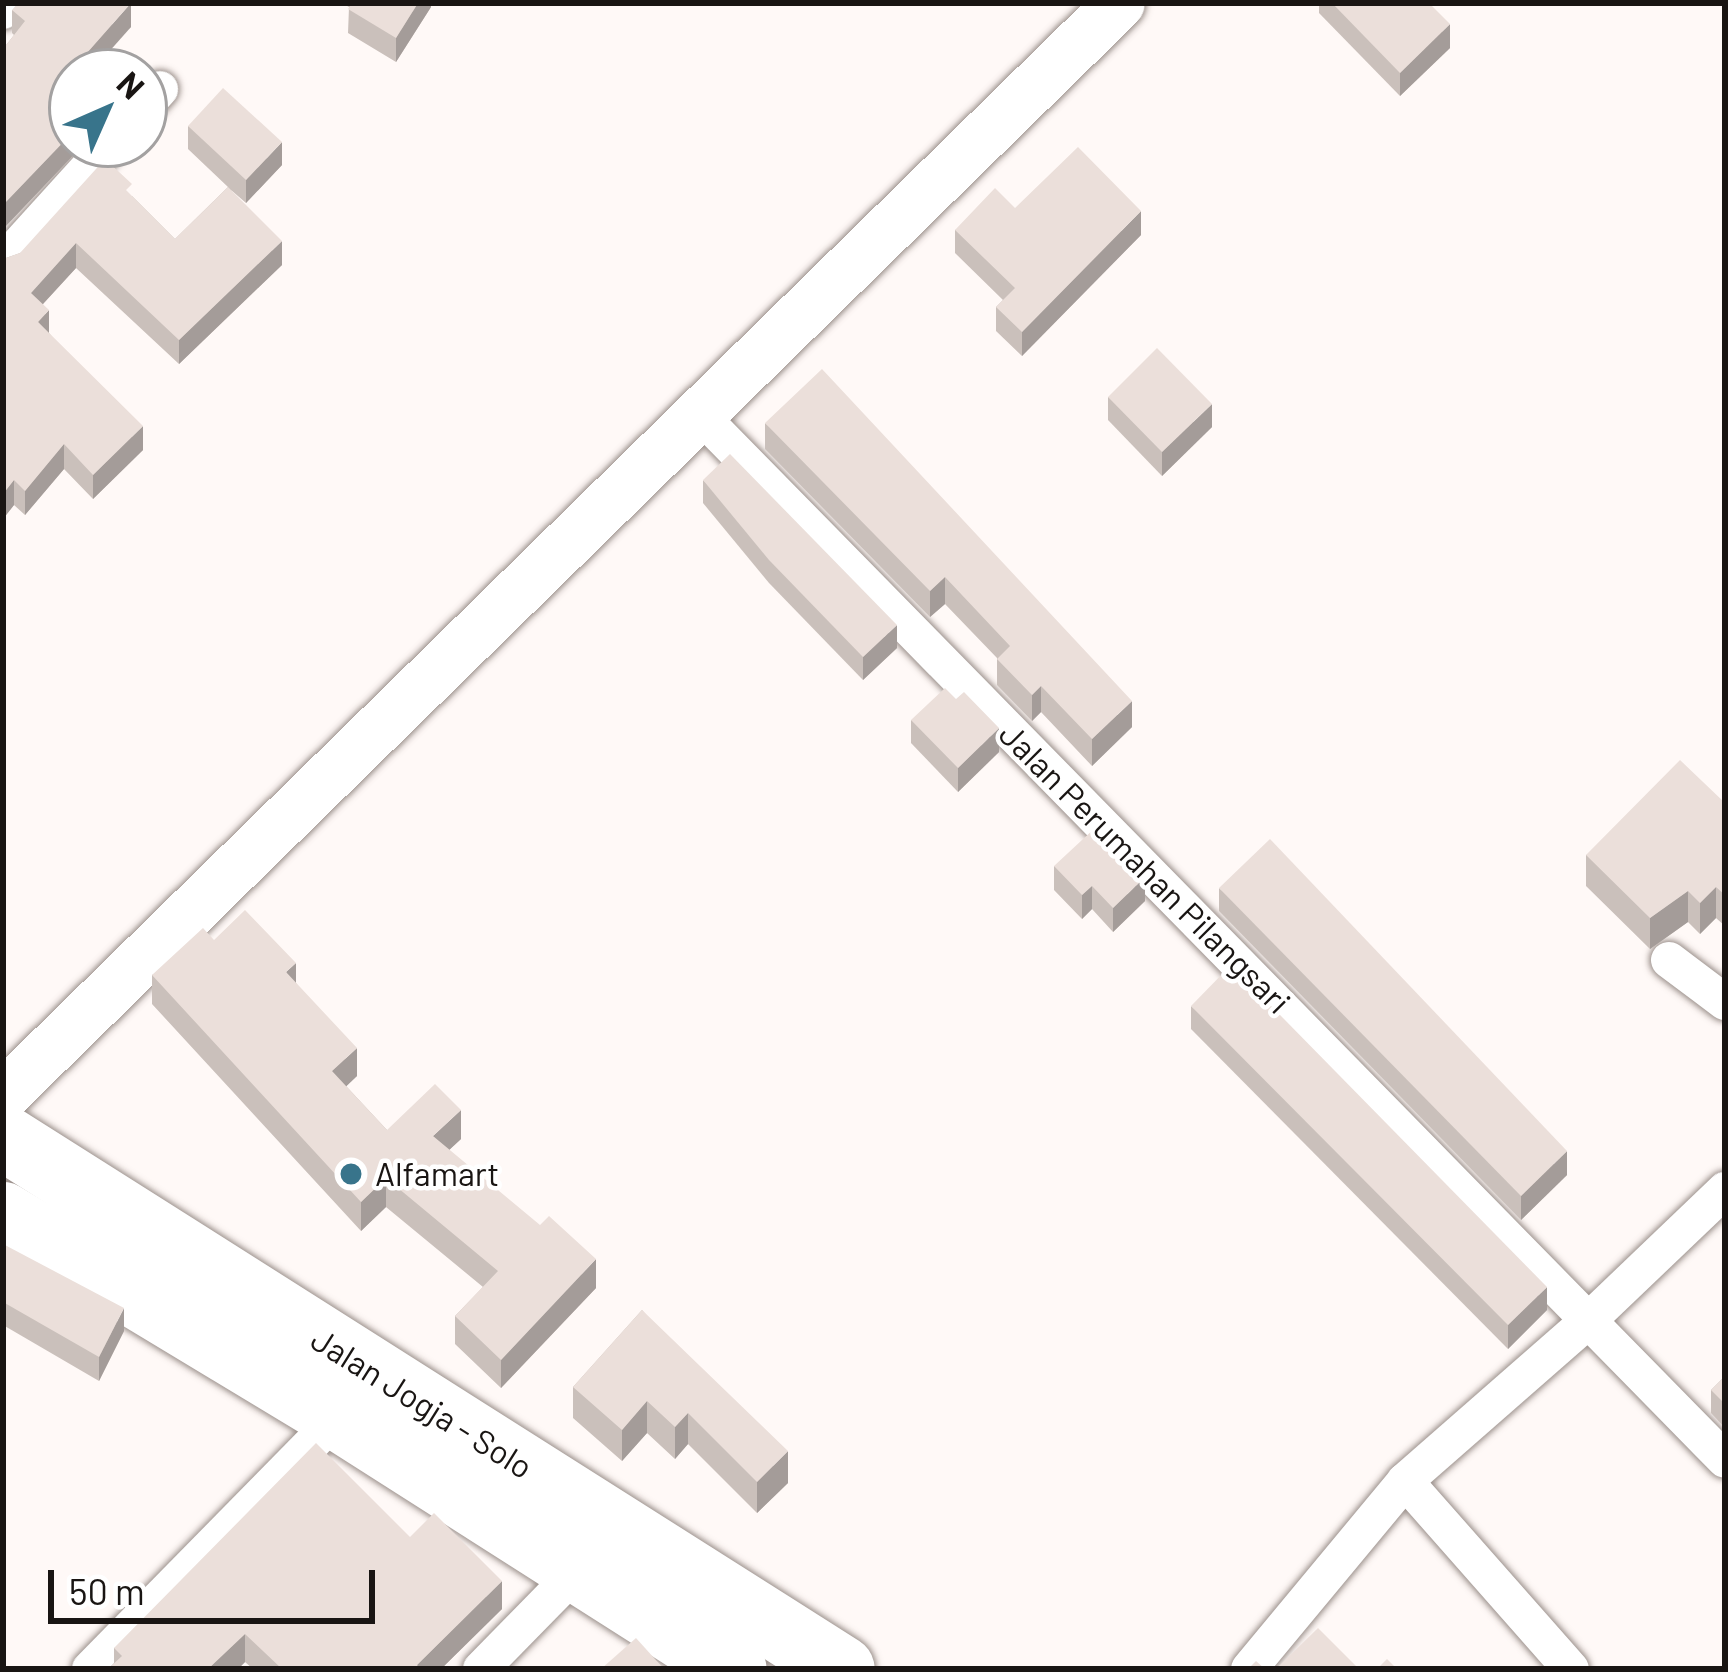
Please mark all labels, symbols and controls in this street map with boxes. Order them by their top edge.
north arrow [48,48,168,168]
text: N [109,63,153,107]
street label: Jalan Perumahan Pilangsari [991,714,1299,1022]
place label: Alfamart [375,1154,499,1194]
marker: Alfamart [338,1161,364,1187]
street label: Jalan Jogja - Solo [304,1319,540,1487]
scale bar [54,1546,381,1620]
text: 50 m [69,1569,145,1612]

